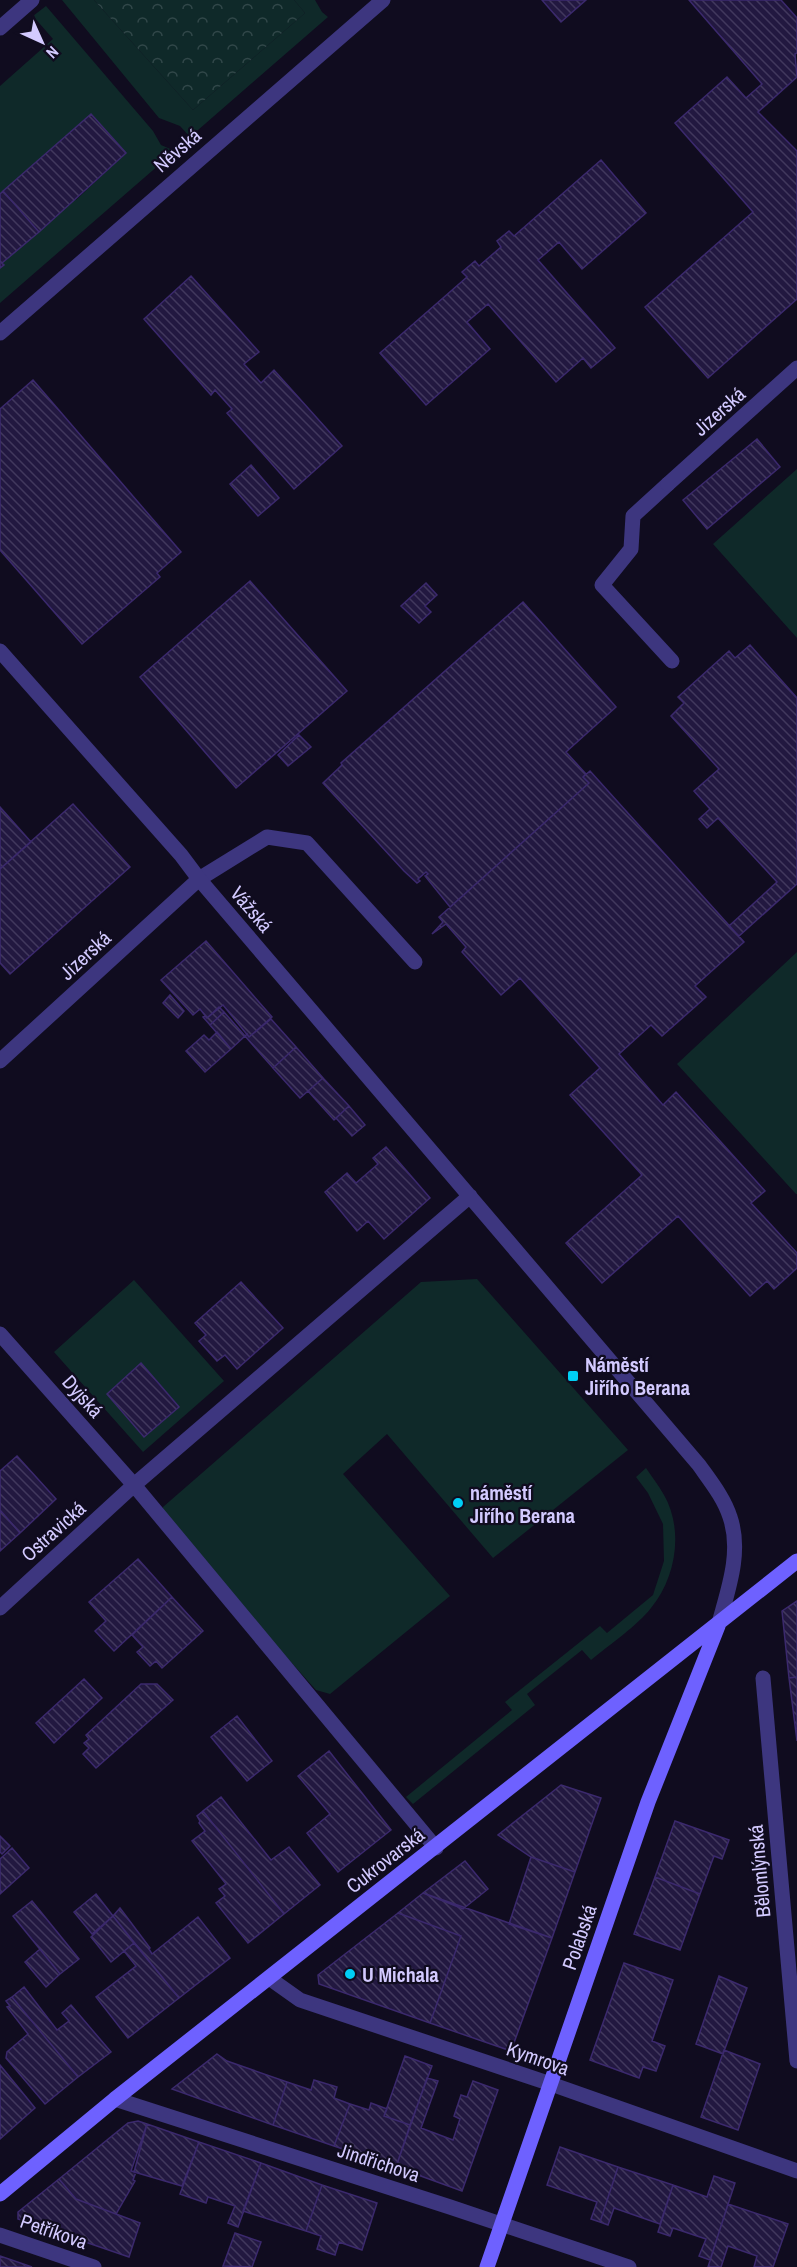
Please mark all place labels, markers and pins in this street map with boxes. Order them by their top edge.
place label: Náměstí Jiřího Berana [585,1351,690,1401]
marker: Náměstí Jiřího Berana [566,1369,580,1383]
place label: náměstí Jiřího Berana [470,1479,575,1529]
marker: náměstí Jiřího Berana [451,1496,465,1510]
place label: U Michala [362,1961,439,1988]
marker: U Michala [343,1967,357,1981]

